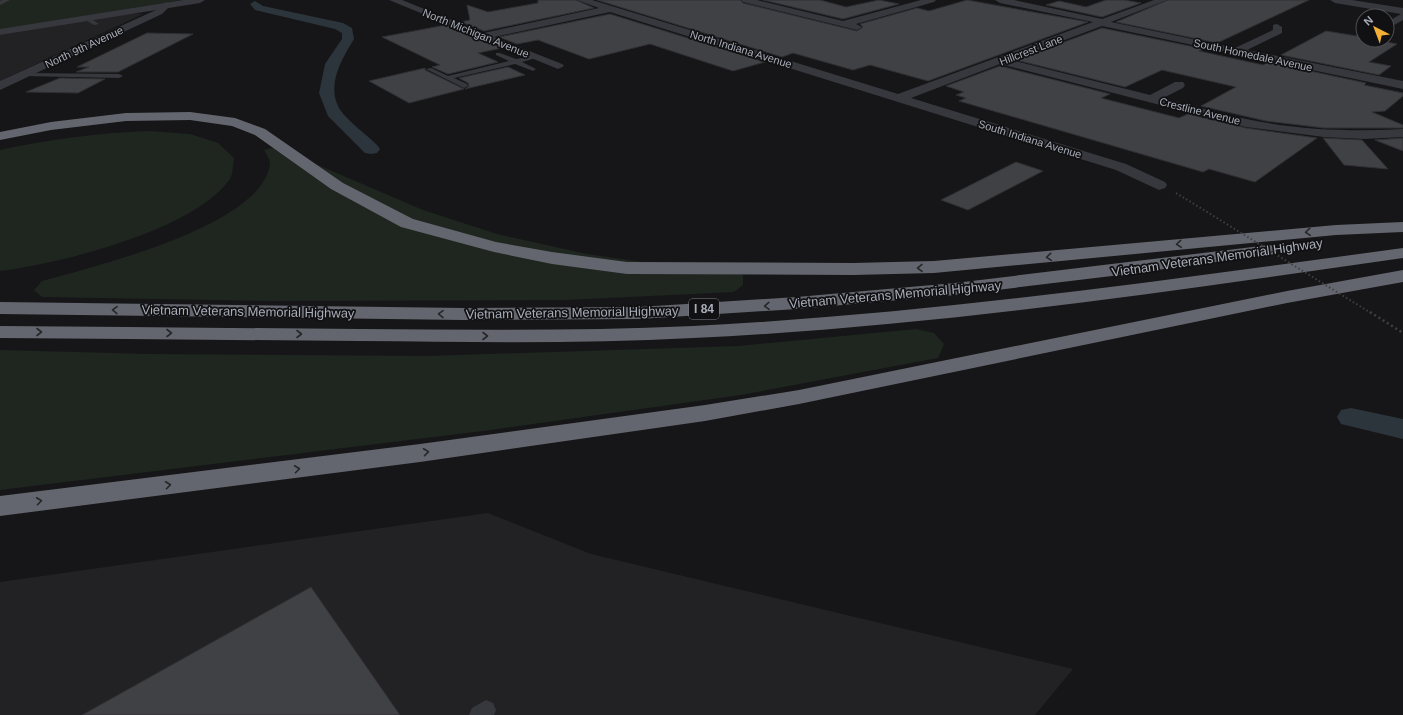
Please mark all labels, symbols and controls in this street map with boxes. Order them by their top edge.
street label: North Michigan Avenue [421,6,531,60]
north arrow [1355,8,1395,48]
text: N [1361,13,1375,28]
street label: North 9th Avenue [43,24,125,70]
street label: North Indiana Avenue [689,28,793,70]
street label: Hillcrest Lane [998,32,1064,68]
street label: South Homedale Avenue [1192,37,1314,73]
street label: Crestline Avenue [1158,95,1242,127]
street label: South Indiana Avenue [977,118,1083,160]
one-way arrow [1305,228,1311,237]
street label: Vietnam Veterans Memorial Highway [1111,235,1324,280]
one-way arrow [1176,240,1182,249]
one-way arrow [1046,252,1052,261]
one-way arrow [917,264,923,272]
street label: Vietnam Veterans Memorial Highway [788,278,1002,311]
road number: I 84 [689,299,719,319]
one-way arrow [764,301,770,310]
street label: Vietnam Veterans Memorial Highway [141,302,355,321]
street label: Vietnam Veterans Memorial Highway [465,303,679,322]
one-way arrow [112,305,118,314]
one-way arrow [438,310,444,318]
one-way arrow [36,328,42,336]
one-way arrow [166,329,172,337]
one-way arrow [296,330,302,338]
one-way arrow [482,332,488,340]
one-way arrow [423,448,429,457]
one-way arrow [294,464,300,473]
one-way arrow [165,480,171,489]
one-way arrow [36,497,42,506]

